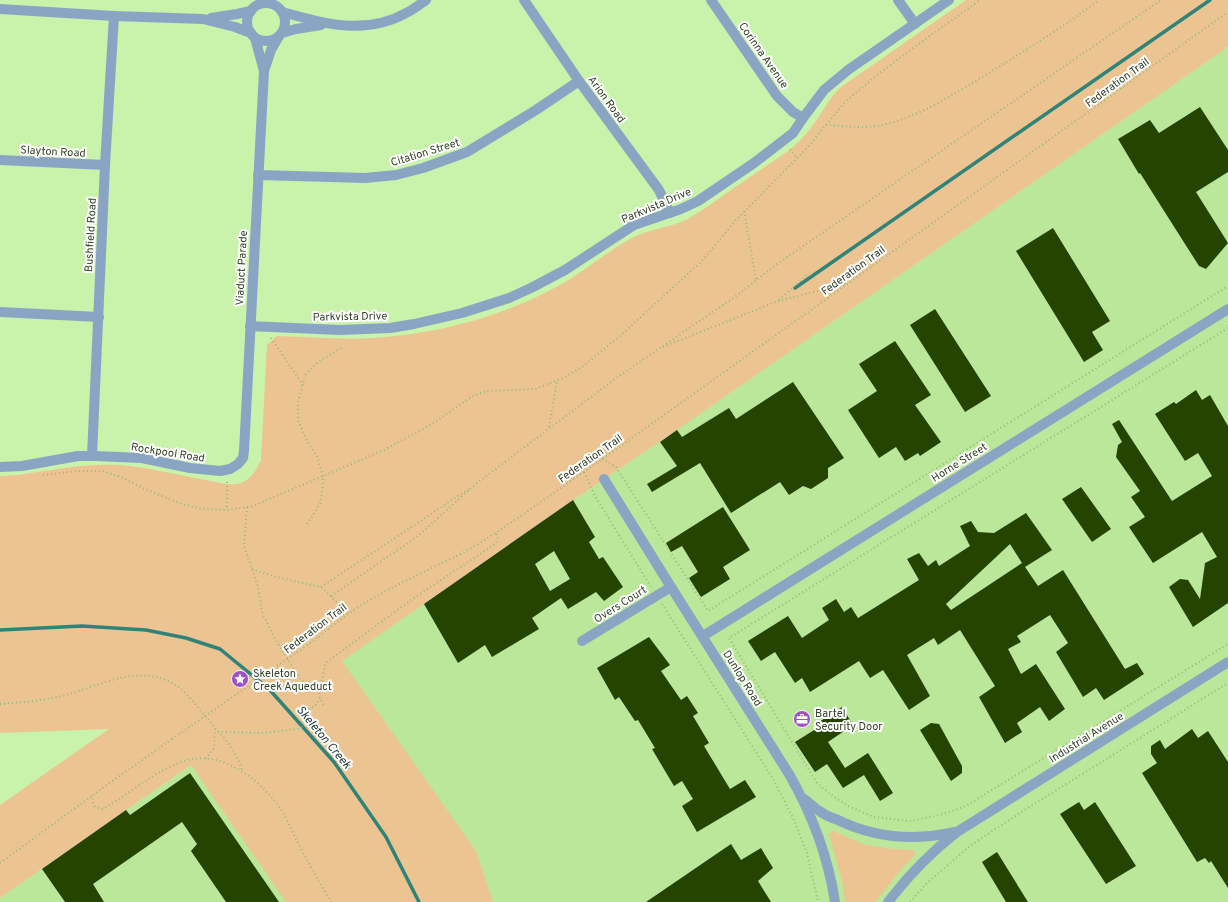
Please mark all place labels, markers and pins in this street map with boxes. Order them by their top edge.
place label: Skeleton Creek Aqueduct [253,667,332,694]
place icon: Skeleton Creek Aqueduct [230,669,250,689]
place label: Bartel Security Door [815,707,883,734]
office icon: Bartel Security Door [792,709,812,729]

